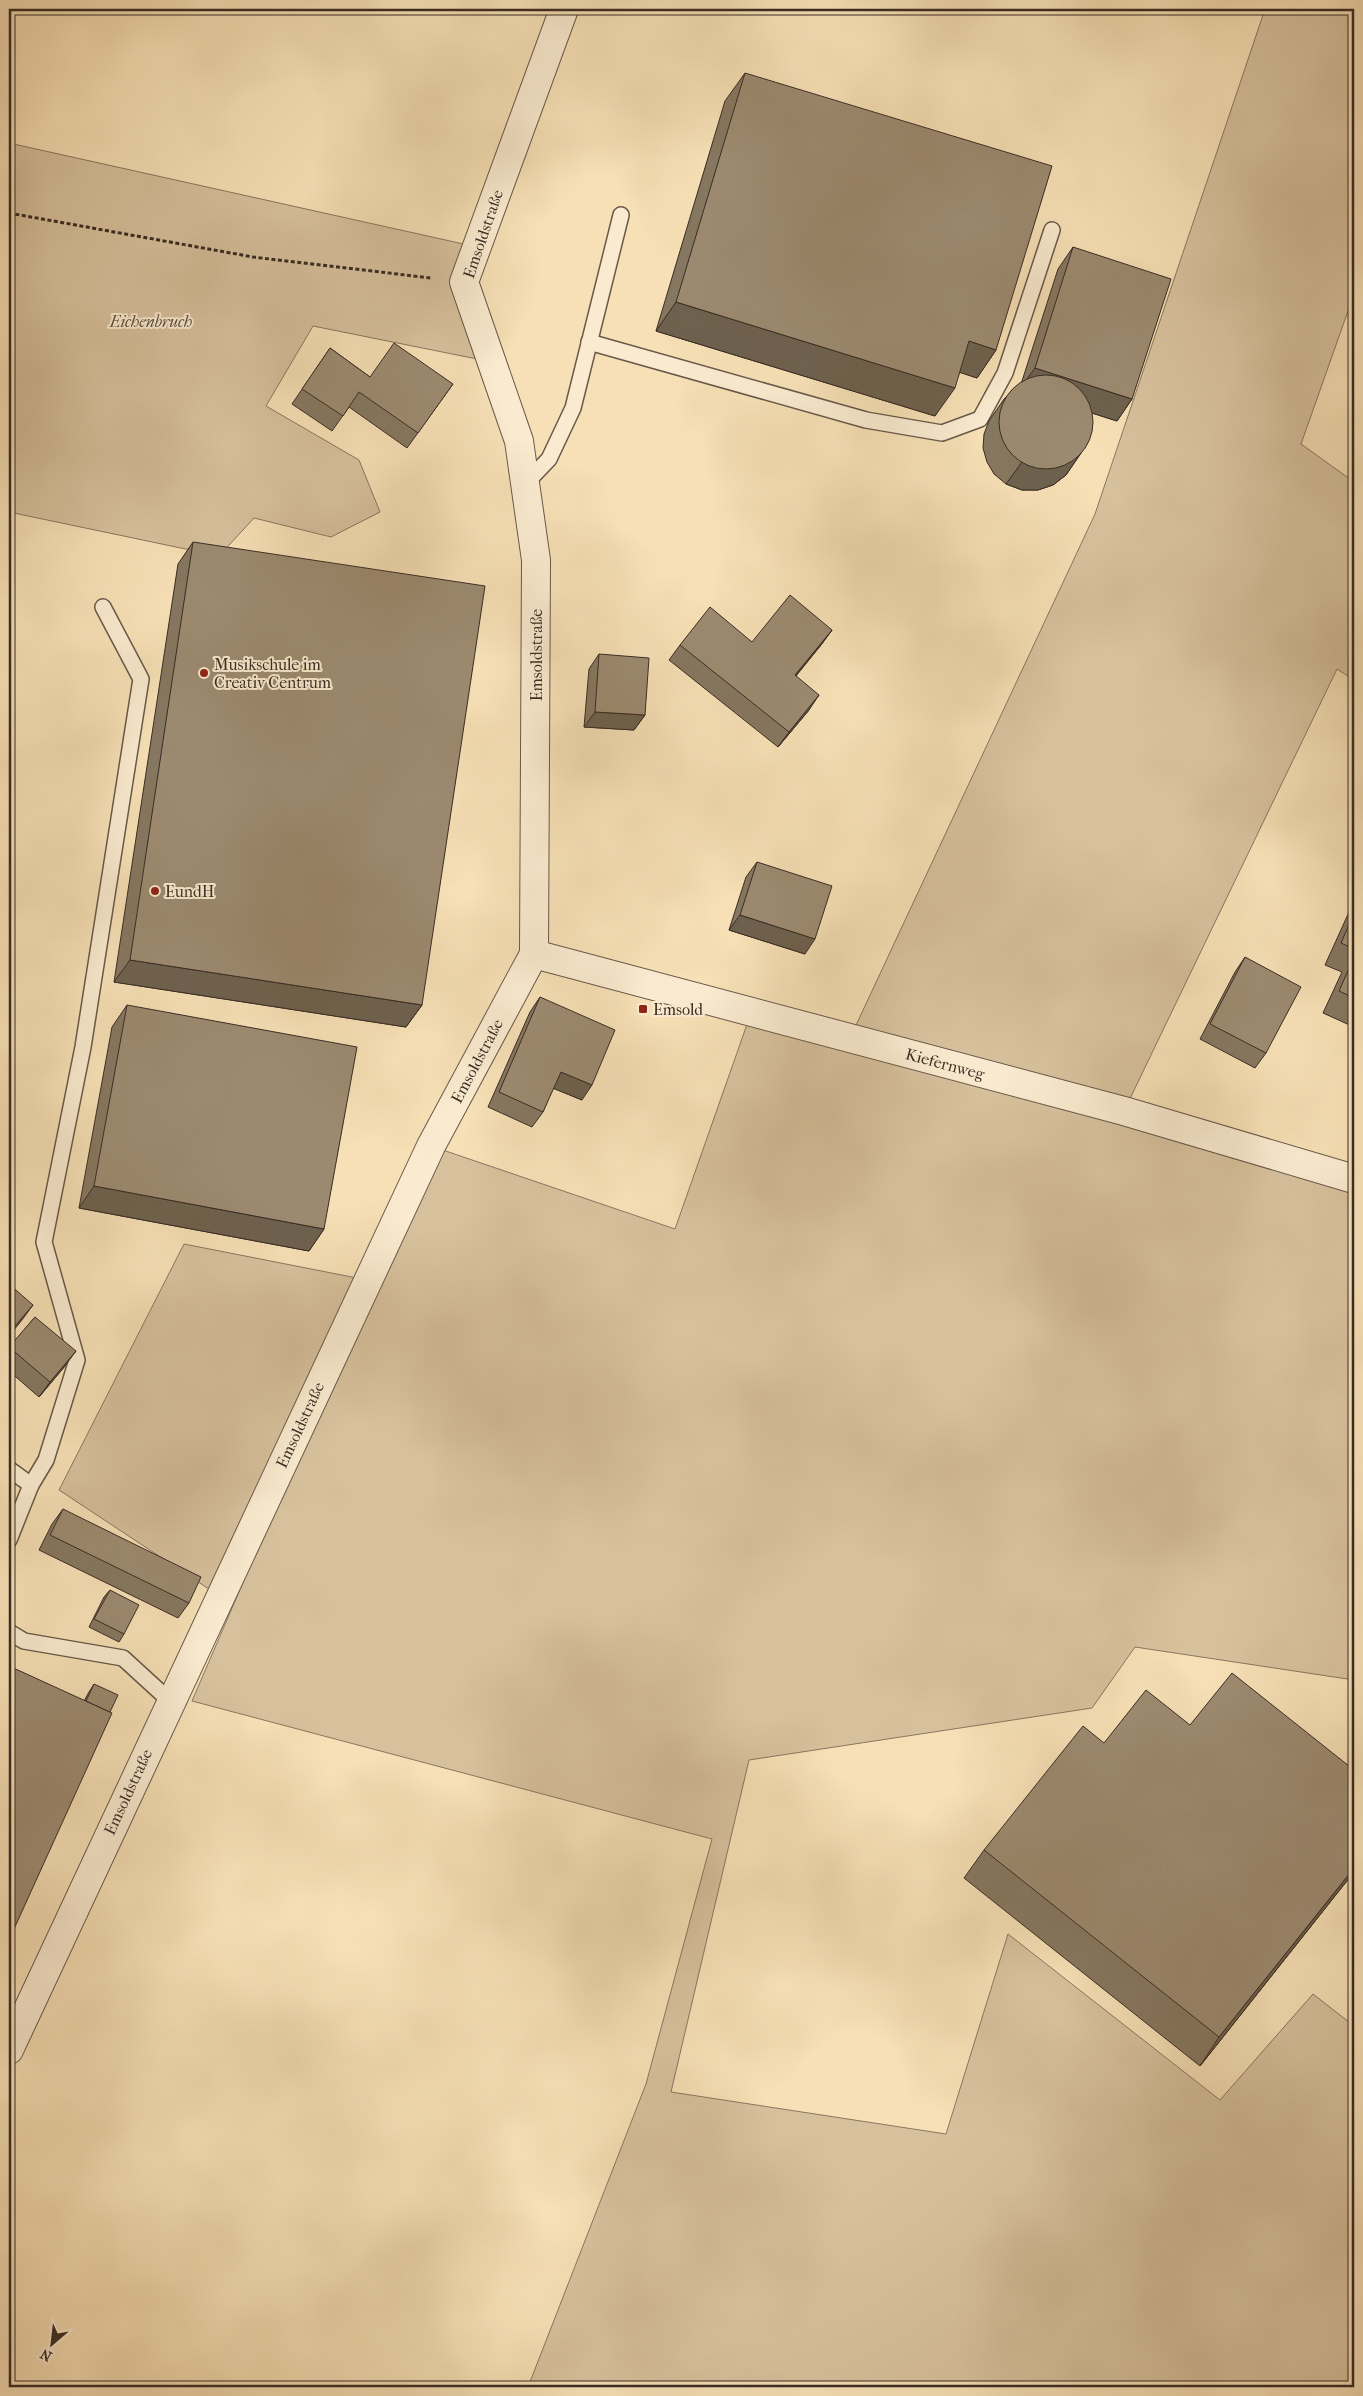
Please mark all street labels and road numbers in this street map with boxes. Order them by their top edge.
street label: Emsoldstraße [459,187,507,281]
street label: Emsoldstraße [527,609,546,701]
street label: Emsoldstraße [447,1016,507,1106]
street label: Kiefernweg [903,1044,987,1084]
street label: Emsoldstraße [272,1379,328,1471]
street label: Emsoldstraße [100,1746,156,1838]

